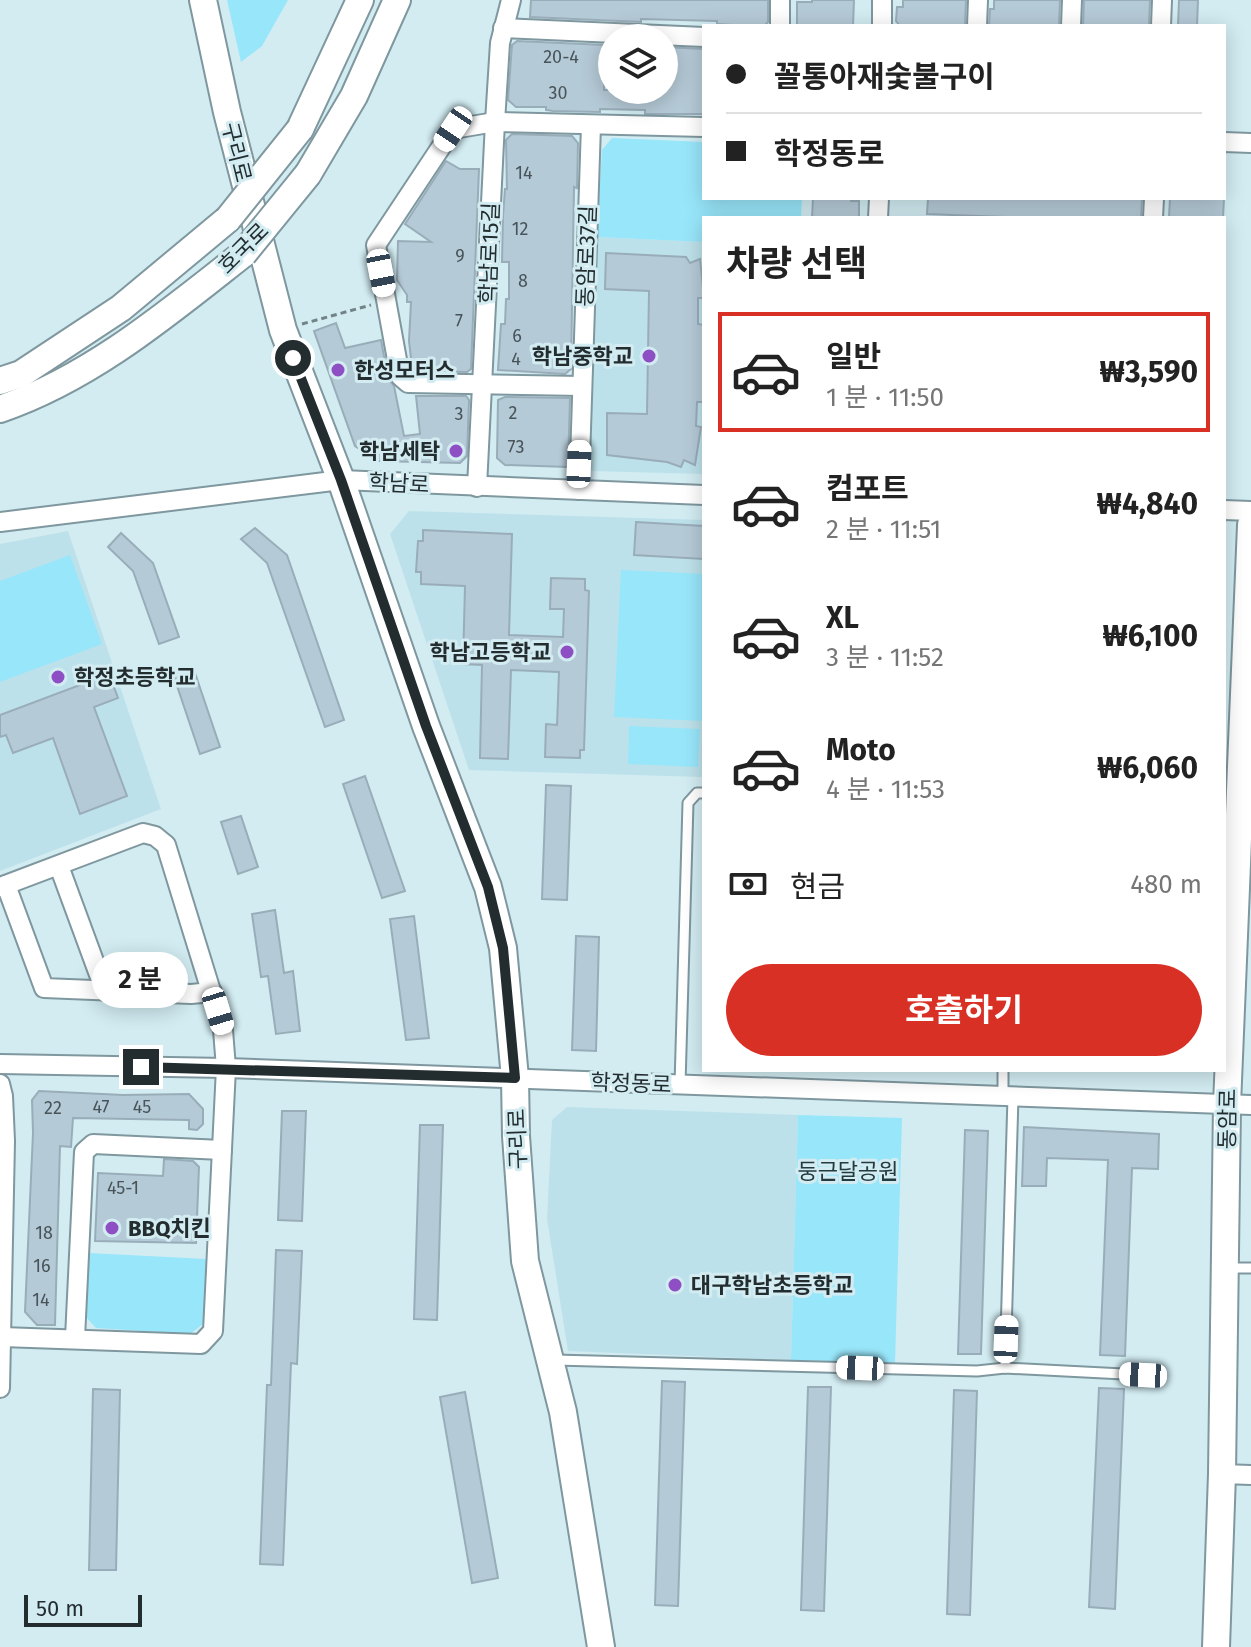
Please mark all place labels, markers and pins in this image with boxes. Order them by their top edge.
place label: 학남중학교 [532,343,633,370]
marker: 학남중학교 [640,347,658,365]
place label: 한성모터스 [354,357,455,384]
marker: 한성모터스 [329,361,347,379]
place label: 학남세탁 [359,438,440,465]
marker: 학남세탁 [447,442,465,460]
place label: 학남고등학교 [430,639,551,666]
marker: 학남고등학교 [558,643,576,661]
place label: 학정초등학교 [74,664,195,691]
marker: 학정초등학교 [49,668,67,686]
place label: BBQ치킨 [128,1215,211,1242]
marker: BBQ치킨 [103,1219,121,1237]
place label: 대구학남초등학교 [691,1272,853,1299]
marker: 대구학남초등학교 [666,1276,684,1294]

